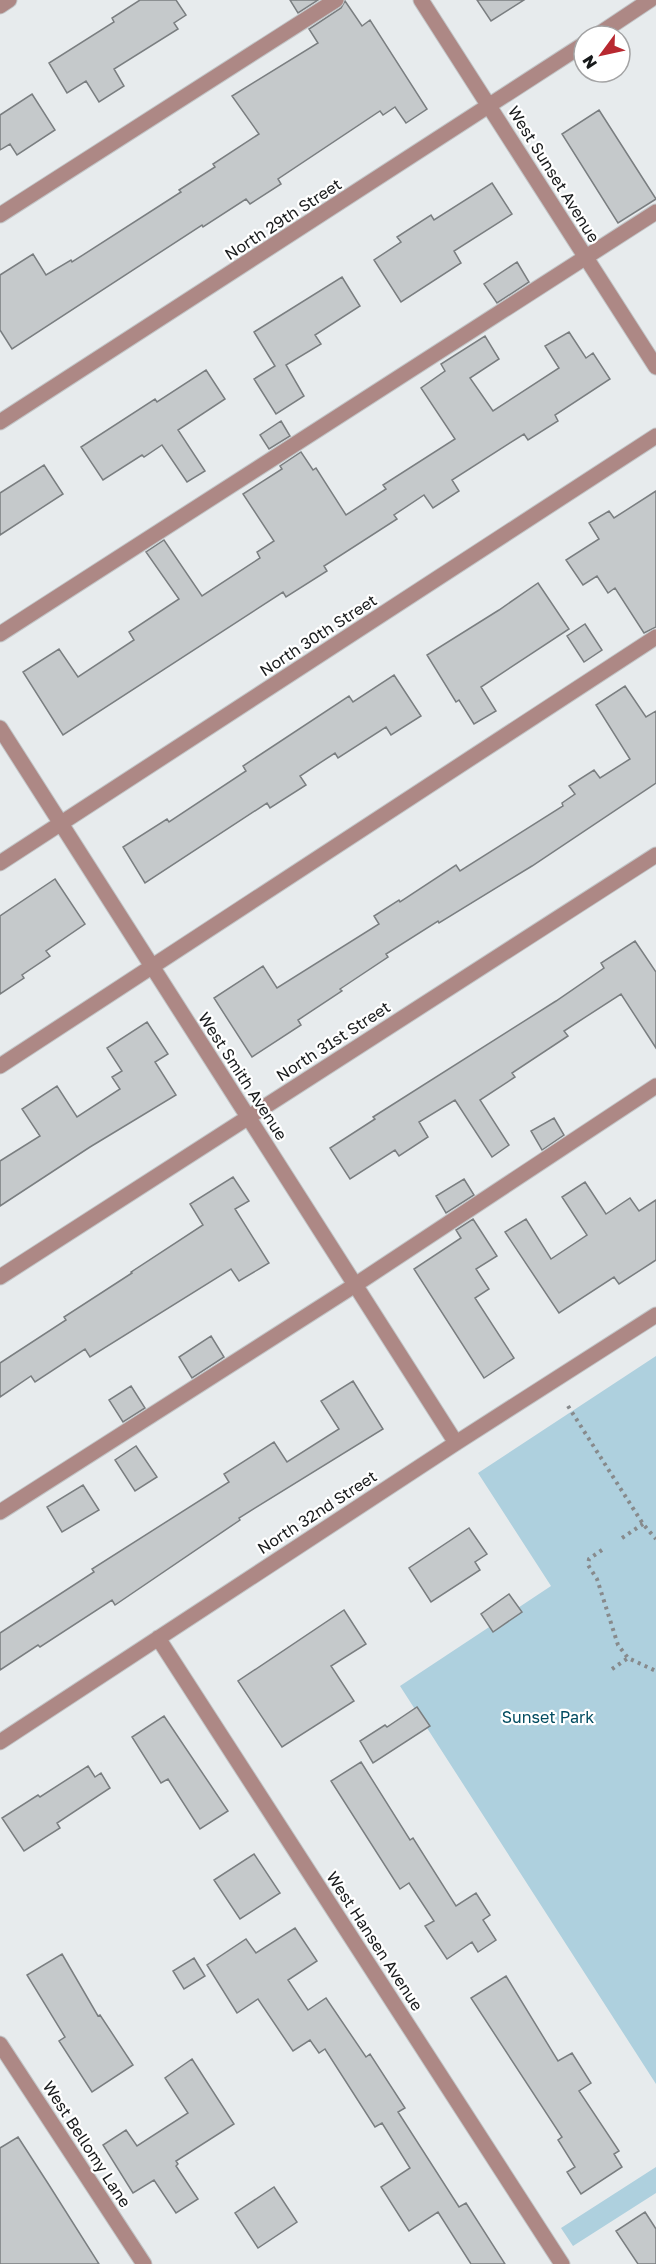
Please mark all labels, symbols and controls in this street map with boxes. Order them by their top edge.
north arrow [572,24,632,84]
text: N [578,52,601,73]
street label: West Sunset Avenue [504,102,604,246]
street label: North 29th Street [221,174,345,264]
street label: North 30th Street [256,590,380,680]
street label: North 31st Street [272,997,394,1085]
street label: West Smith Avenue [194,1008,292,1144]
street label: North 32nd Street [254,1466,380,1558]
park label: Sunset Park [502,1707,594,1727]
street label: West Hansen Avenue [322,1868,428,2014]
street label: West Bellomy Lane [39,2077,135,2211]

